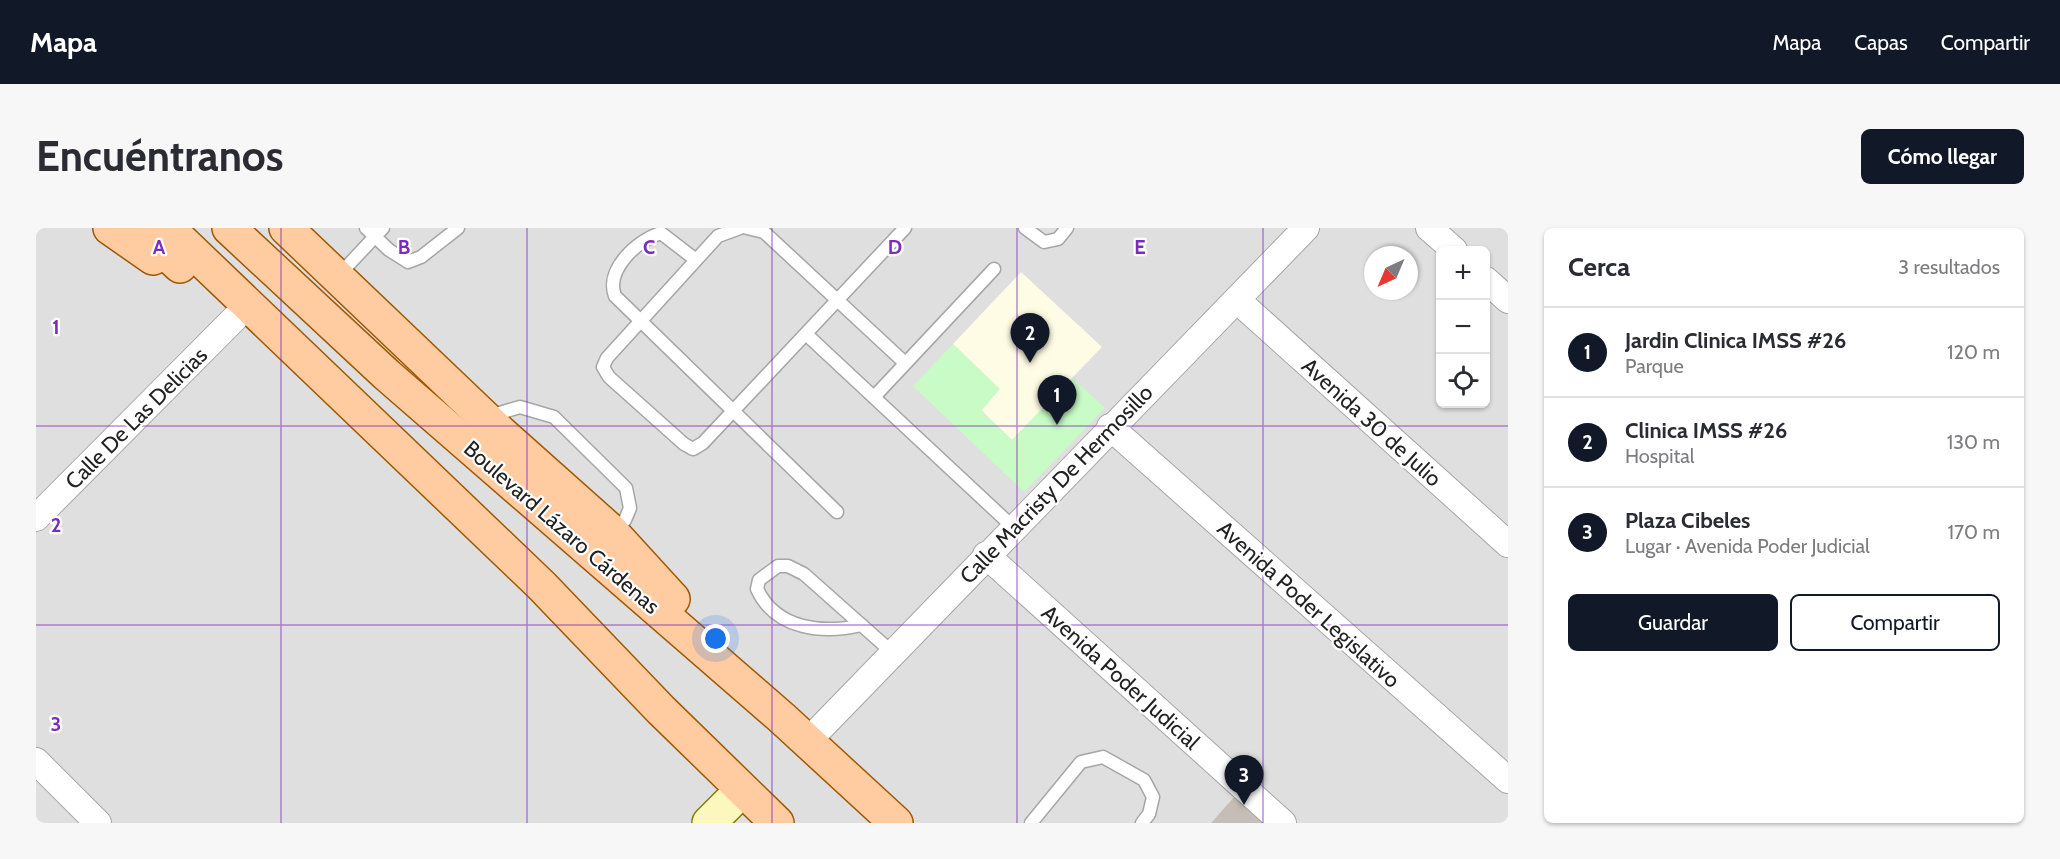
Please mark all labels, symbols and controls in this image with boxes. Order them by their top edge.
text: Mapa [30,25,97,59]
text: Mapa [1773,30,1821,55]
text: Capas [1854,30,1908,55]
text: Compartir [1941,30,2030,55]
button: Cómo llegar [1861,129,2024,184]
text: Encuéntranos [36,130,284,182]
text: A [153,235,166,259]
text: B [398,235,410,259]
text: C [643,235,655,259]
text: D [888,235,902,259]
text: E [1134,235,1146,259]
north arrow [1364,246,1418,300]
map controls [1436,246,1490,408]
button: + [1436,246,1490,300]
text: Cerca [1568,251,1630,283]
text: 3 resultados [1898,255,2000,279]
button: − [1436,300,1490,354]
pin: 2 [1010,314,1050,363]
text: 1 [52,315,60,339]
text: Jardin Clinica IMSS #26 [1625,327,1846,354]
text: 1 [1584,340,1591,364]
text: 120 m [1947,340,2000,364]
street label: Calle De Las Delicias [60,342,213,495]
street label: Avenida 30 de Julio [1296,353,1447,492]
button: locate [1436,354,1490,408]
text: Parque [1625,354,1684,378]
pin: 1 [1038,376,1076,425]
street label: Calle Macristy De Hermosillo [954,379,1159,589]
text: Clinica IMSS #26 [1625,417,1787,444]
text: 2 [1582,430,1593,454]
text: 130 m [1947,430,2000,454]
street label: Boulevard Lázaro Cárdenas [458,435,665,620]
text: Hospital [1625,444,1695,468]
text: Plaza Cibeles [1625,507,1750,534]
text: 2 [51,513,61,537]
street label: Avenida Poder Legislativo [1212,515,1406,694]
text: 3 [1582,520,1593,544]
text: 170 m [1948,520,2000,544]
text: Lugar · Avenida Poder Judicial [1625,534,1870,558]
button: Guardar [1568,594,1778,651]
button: Compartir [1790,594,2000,651]
street label: Avenida Poder Judicial [1036,599,1206,756]
your location [701,624,730,653]
text: 3 [51,712,61,736]
pin: 3 [1224,756,1264,805]

